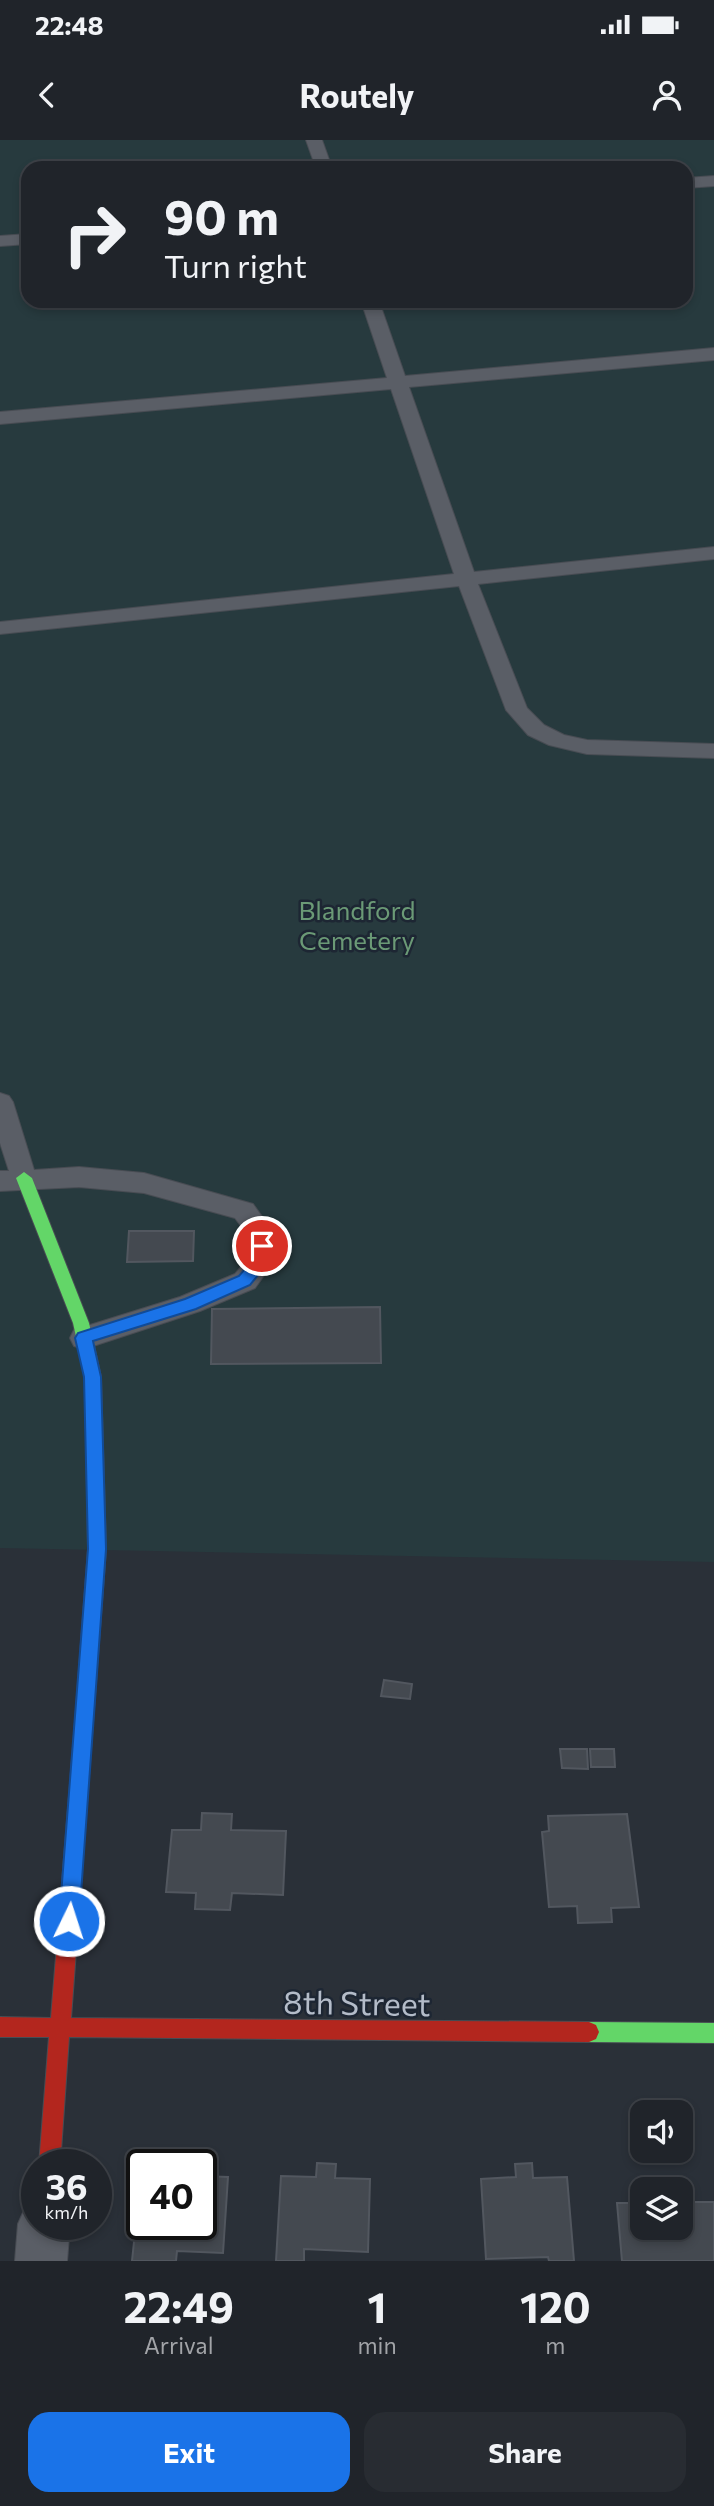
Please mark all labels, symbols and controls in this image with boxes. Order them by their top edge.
text: 22:48 [35,9,104,40]
text: Routely [300,75,414,115]
icon: back [28,76,66,114]
icon: person [648,76,686,114]
text: 90 m [164,185,279,245]
icon: right [49,189,140,280]
text: Turn right [164,245,307,285]
park label: Blandford Cemetery [298,894,416,955]
pin [232,1216,292,1276]
icon: arrive [243,1227,281,1265]
position arrow [32,1884,106,1958]
street label: 8th Street [283,1981,431,2023]
map controls [630,2100,693,2240]
button: sound [630,2100,693,2163]
speed limit sign: 40 [126,2149,217,2240]
text: 36 [46,2164,87,2207]
button: layers [630,2177,693,2240]
text: km/h [45,2201,88,2223]
text: 22:49 [123,2280,234,2332]
text: 1 [367,2280,387,2332]
text: 120 [520,2280,591,2332]
text: Arrival [144,2331,214,2359]
text: min [357,2331,397,2359]
text: m [545,2331,565,2359]
button: Exit [28,2412,350,2492]
button: Share [364,2412,686,2492]

